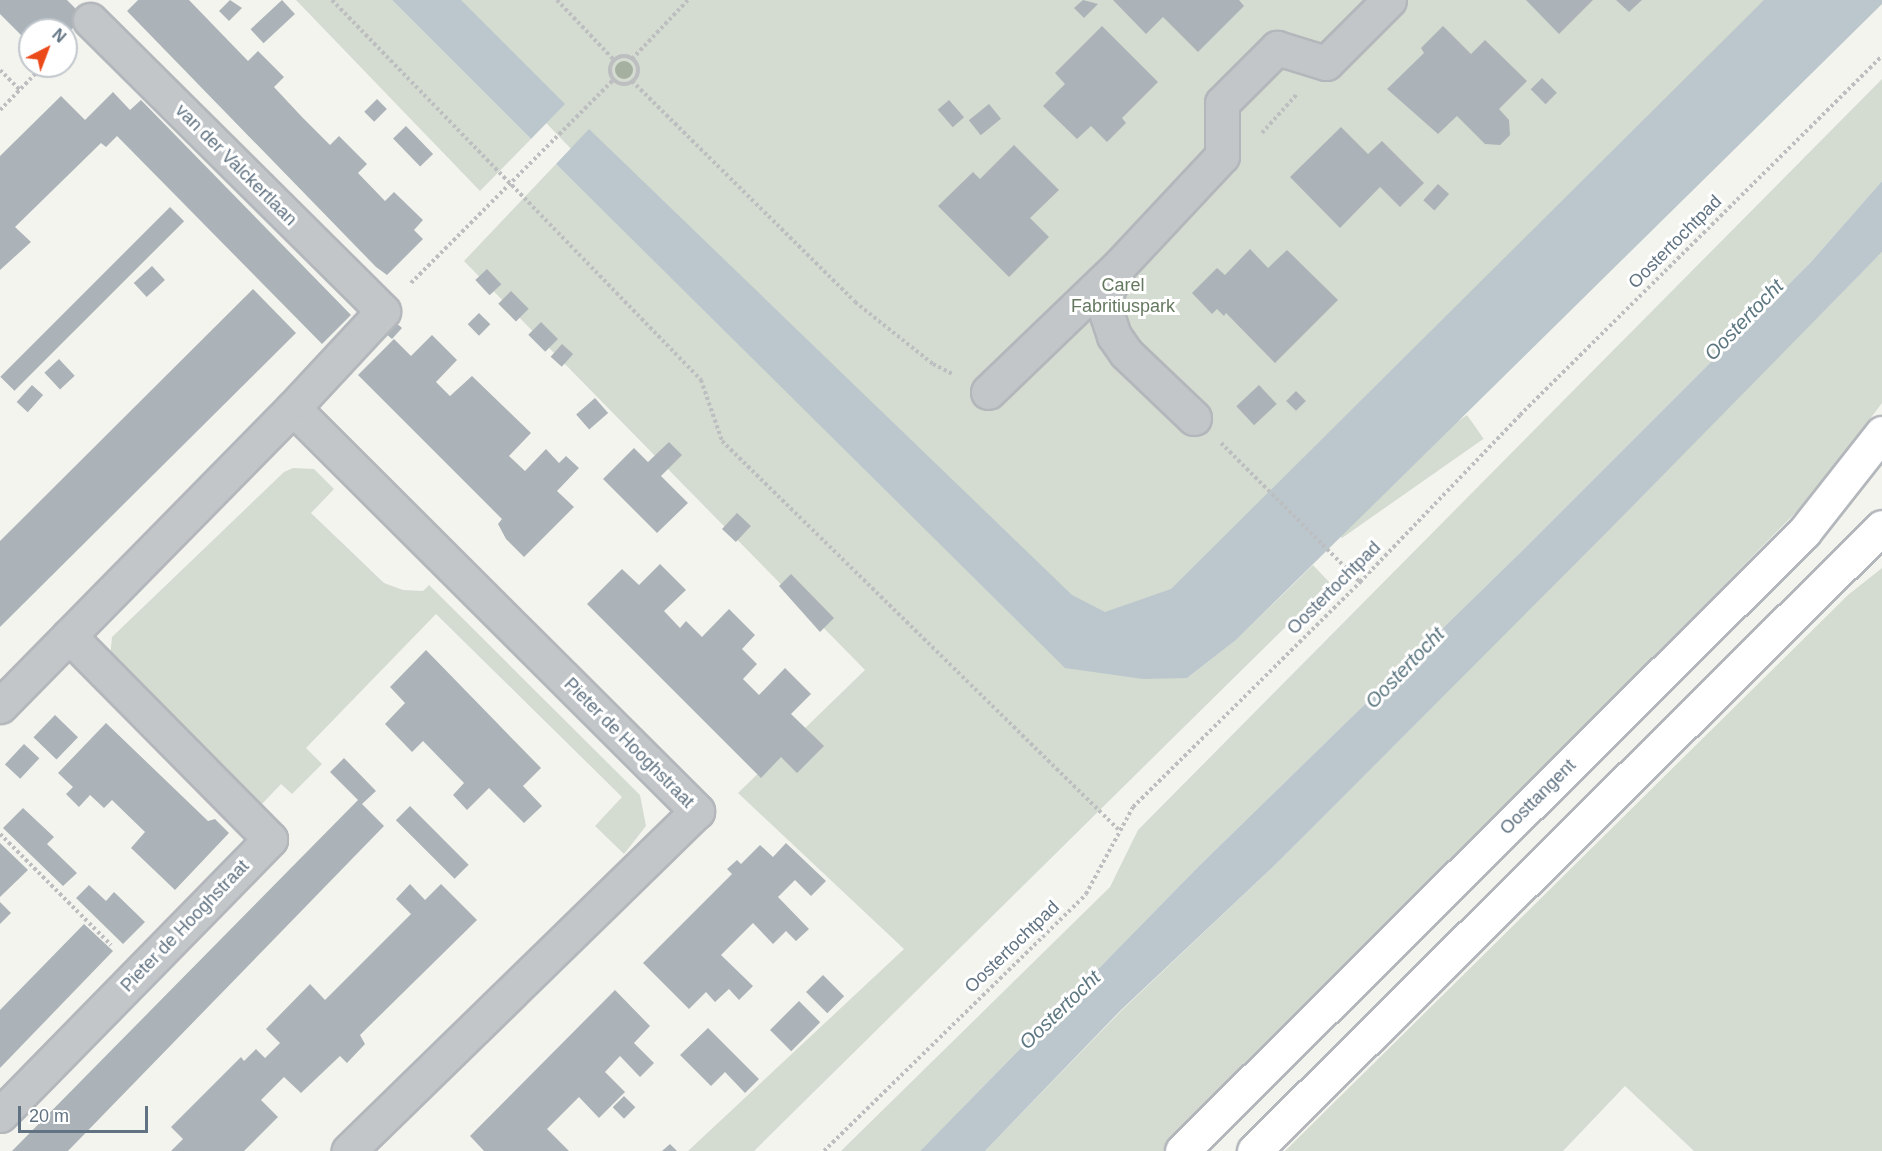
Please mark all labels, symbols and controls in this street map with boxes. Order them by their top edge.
north arrow [18,18,78,78]
text: N [49,26,69,46]
street label: van der Valckertlaan [171,100,301,230]
street label: Oostertochtpad [1624,191,1726,293]
water label: Oostertocht [1699,274,1789,366]
park label: Carel Fabritiuspark [1071,275,1175,318]
street label: Oostertochtpad [1283,537,1385,639]
water label: Oostertocht [1360,622,1450,714]
street label: Pieter de Hooghstraat [559,673,699,813]
street label: Oosttangent [1496,755,1580,839]
street label: Pieter de Hooghstraat [116,856,254,996]
street label: Oostertochtpad [960,896,1064,998]
water label: Oostertocht [1014,965,1106,1055]
scale bar [21,1094,152,1132]
text: 20 m [29,1106,69,1126]

